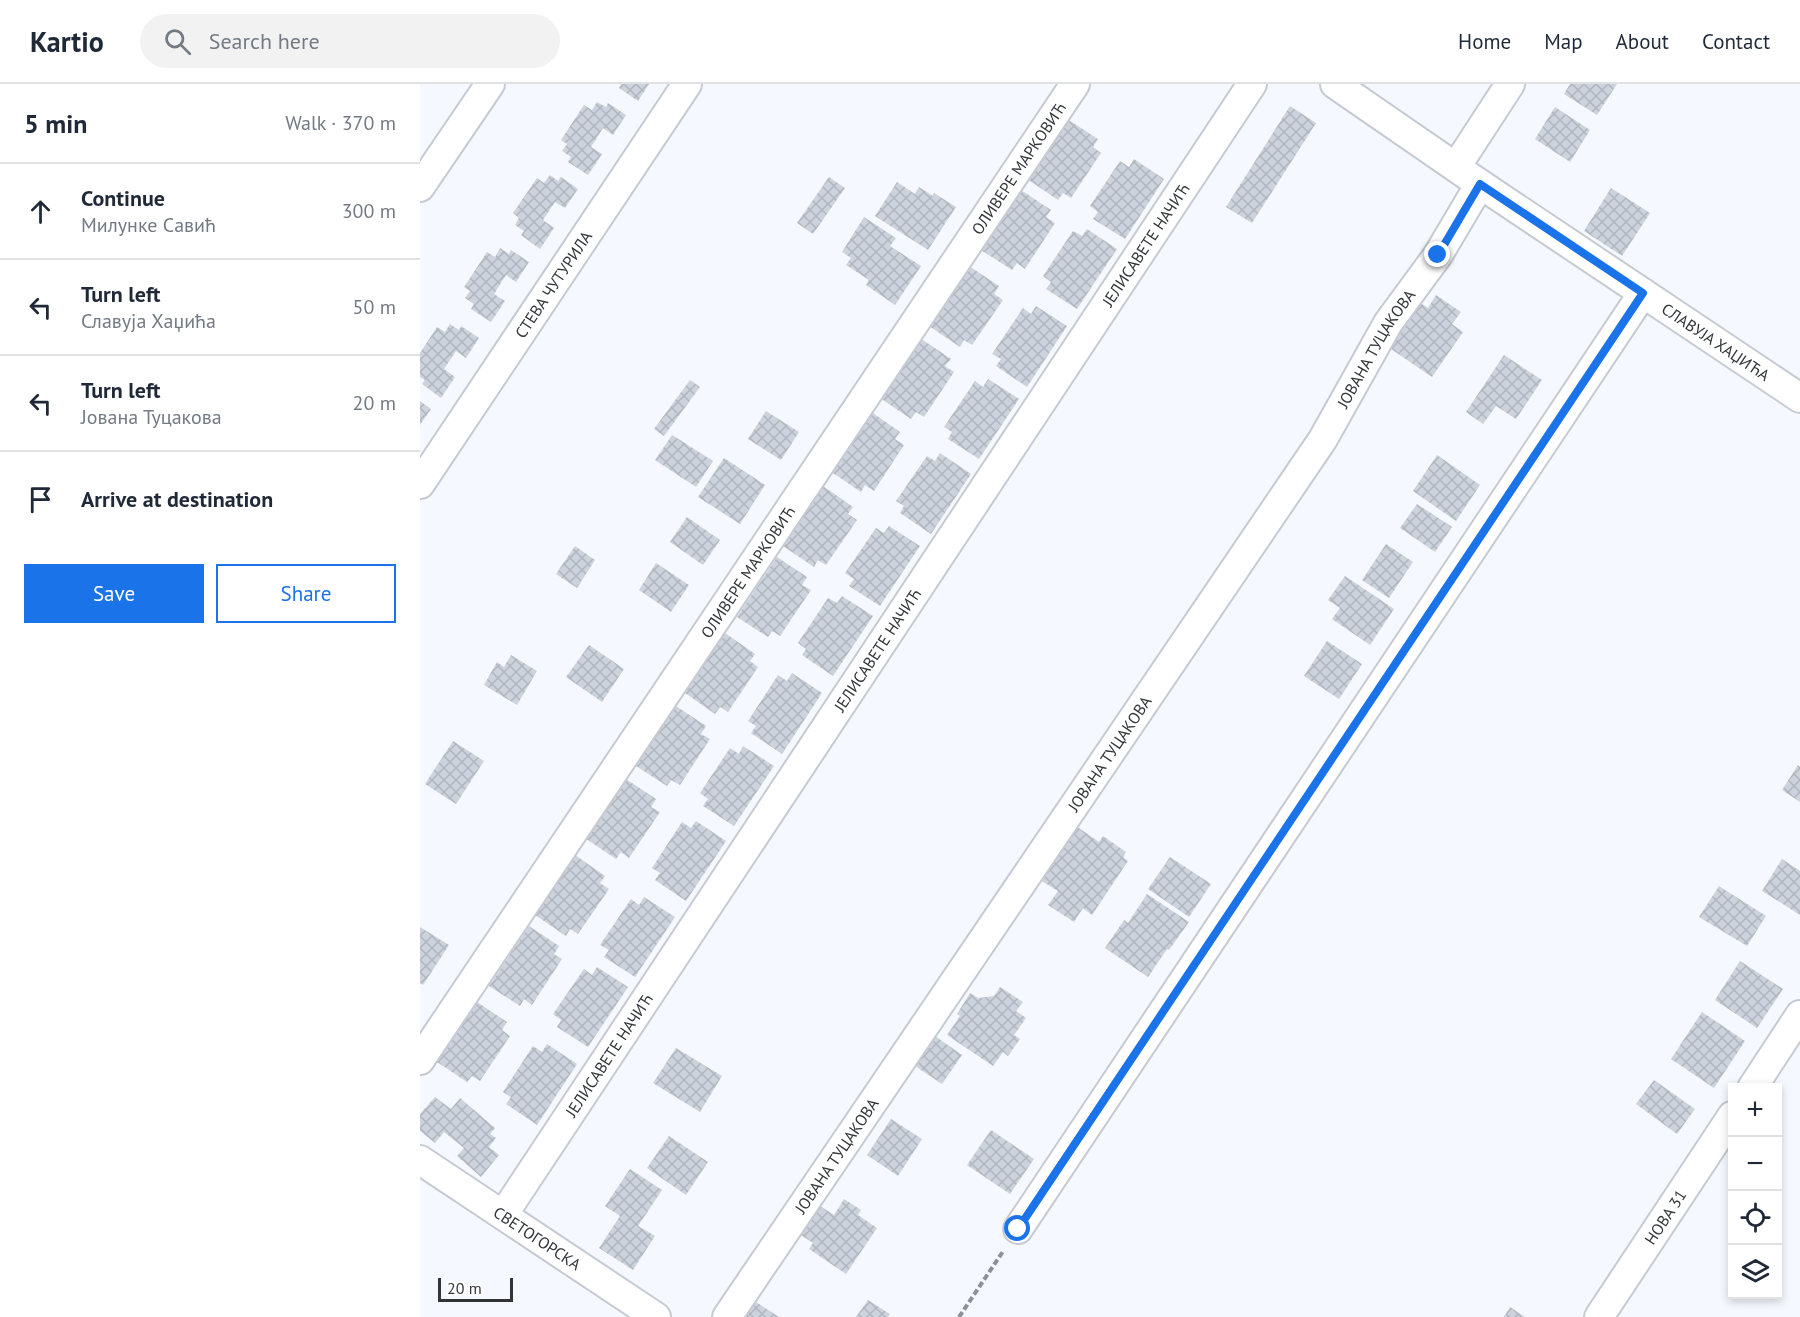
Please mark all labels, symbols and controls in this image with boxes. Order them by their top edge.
search box [140,14,560,68]
text: Kartio [30,23,104,60]
icon: search [161,25,194,58]
text: Search here [209,27,320,55]
text: Home [1458,28,1511,55]
text: Map [1544,28,1583,55]
text: About [1616,28,1669,55]
text: Contact [1702,28,1770,55]
street label: ОЛИВЕРЕ МАРКОВИЋ [967,98,1070,238]
text: 5 min [24,107,87,140]
text: Walk · 370 m [285,110,396,136]
street label: ЈЕЛИСАВЕТЕ НАЧИЋ [1097,179,1194,311]
text: Continue [81,184,165,212]
icon: ahead [24,195,57,228]
text: 300 m [342,198,396,224]
text: Милунке Савић [81,212,216,238]
street label: СТЕВА ЧУТУРИЛА [510,227,596,342]
route end [1424,241,1450,267]
text: Turn left [81,280,161,308]
street label: ЈОВАНА ТУЦАКОВА [1332,285,1420,412]
icon: left [24,291,57,324]
text: 50 m [353,294,396,320]
street label: СЛАВУЈА ХАЏИЋА [1658,299,1774,385]
text: Славуја Хаџића [81,308,216,334]
text: Turn left [81,376,161,404]
icon: left [24,387,57,420]
text: 20 m [353,390,396,416]
text: Јована Туцакова [81,404,222,430]
icon: arrive [24,483,57,516]
text: Arrive at destination [81,485,273,513]
street label: ОЛИВЕРЕ МАРКОВИЋ [696,502,799,642]
button: Save [24,564,204,623]
button: Share [216,564,396,623]
street label: ЈЕЛИСАВЕТЕ НАЧИЋ [829,584,925,716]
street label: ЈОВАНА ТУЦАКОВА [1063,692,1156,816]
street label: ЈЕЛИСАВЕТЕ НАЧИЋ [560,990,657,1121]
map controls [1728,1083,1782,1299]
button: + [1728,1083,1782,1137]
street label: ЈОВАНА ТУЦАКОВА [790,1094,883,1218]
button: − [1728,1137,1782,1191]
street label: НОВА 31 [1640,1186,1691,1248]
button: locate [1728,1191,1782,1245]
street label: СВЕТОГОРСКА [490,1202,585,1275]
route start [1004,1215,1030,1241]
button: layers [1728,1245,1782,1299]
scale bar [438,1275,513,1302]
text: 20 m [447,1278,482,1298]

